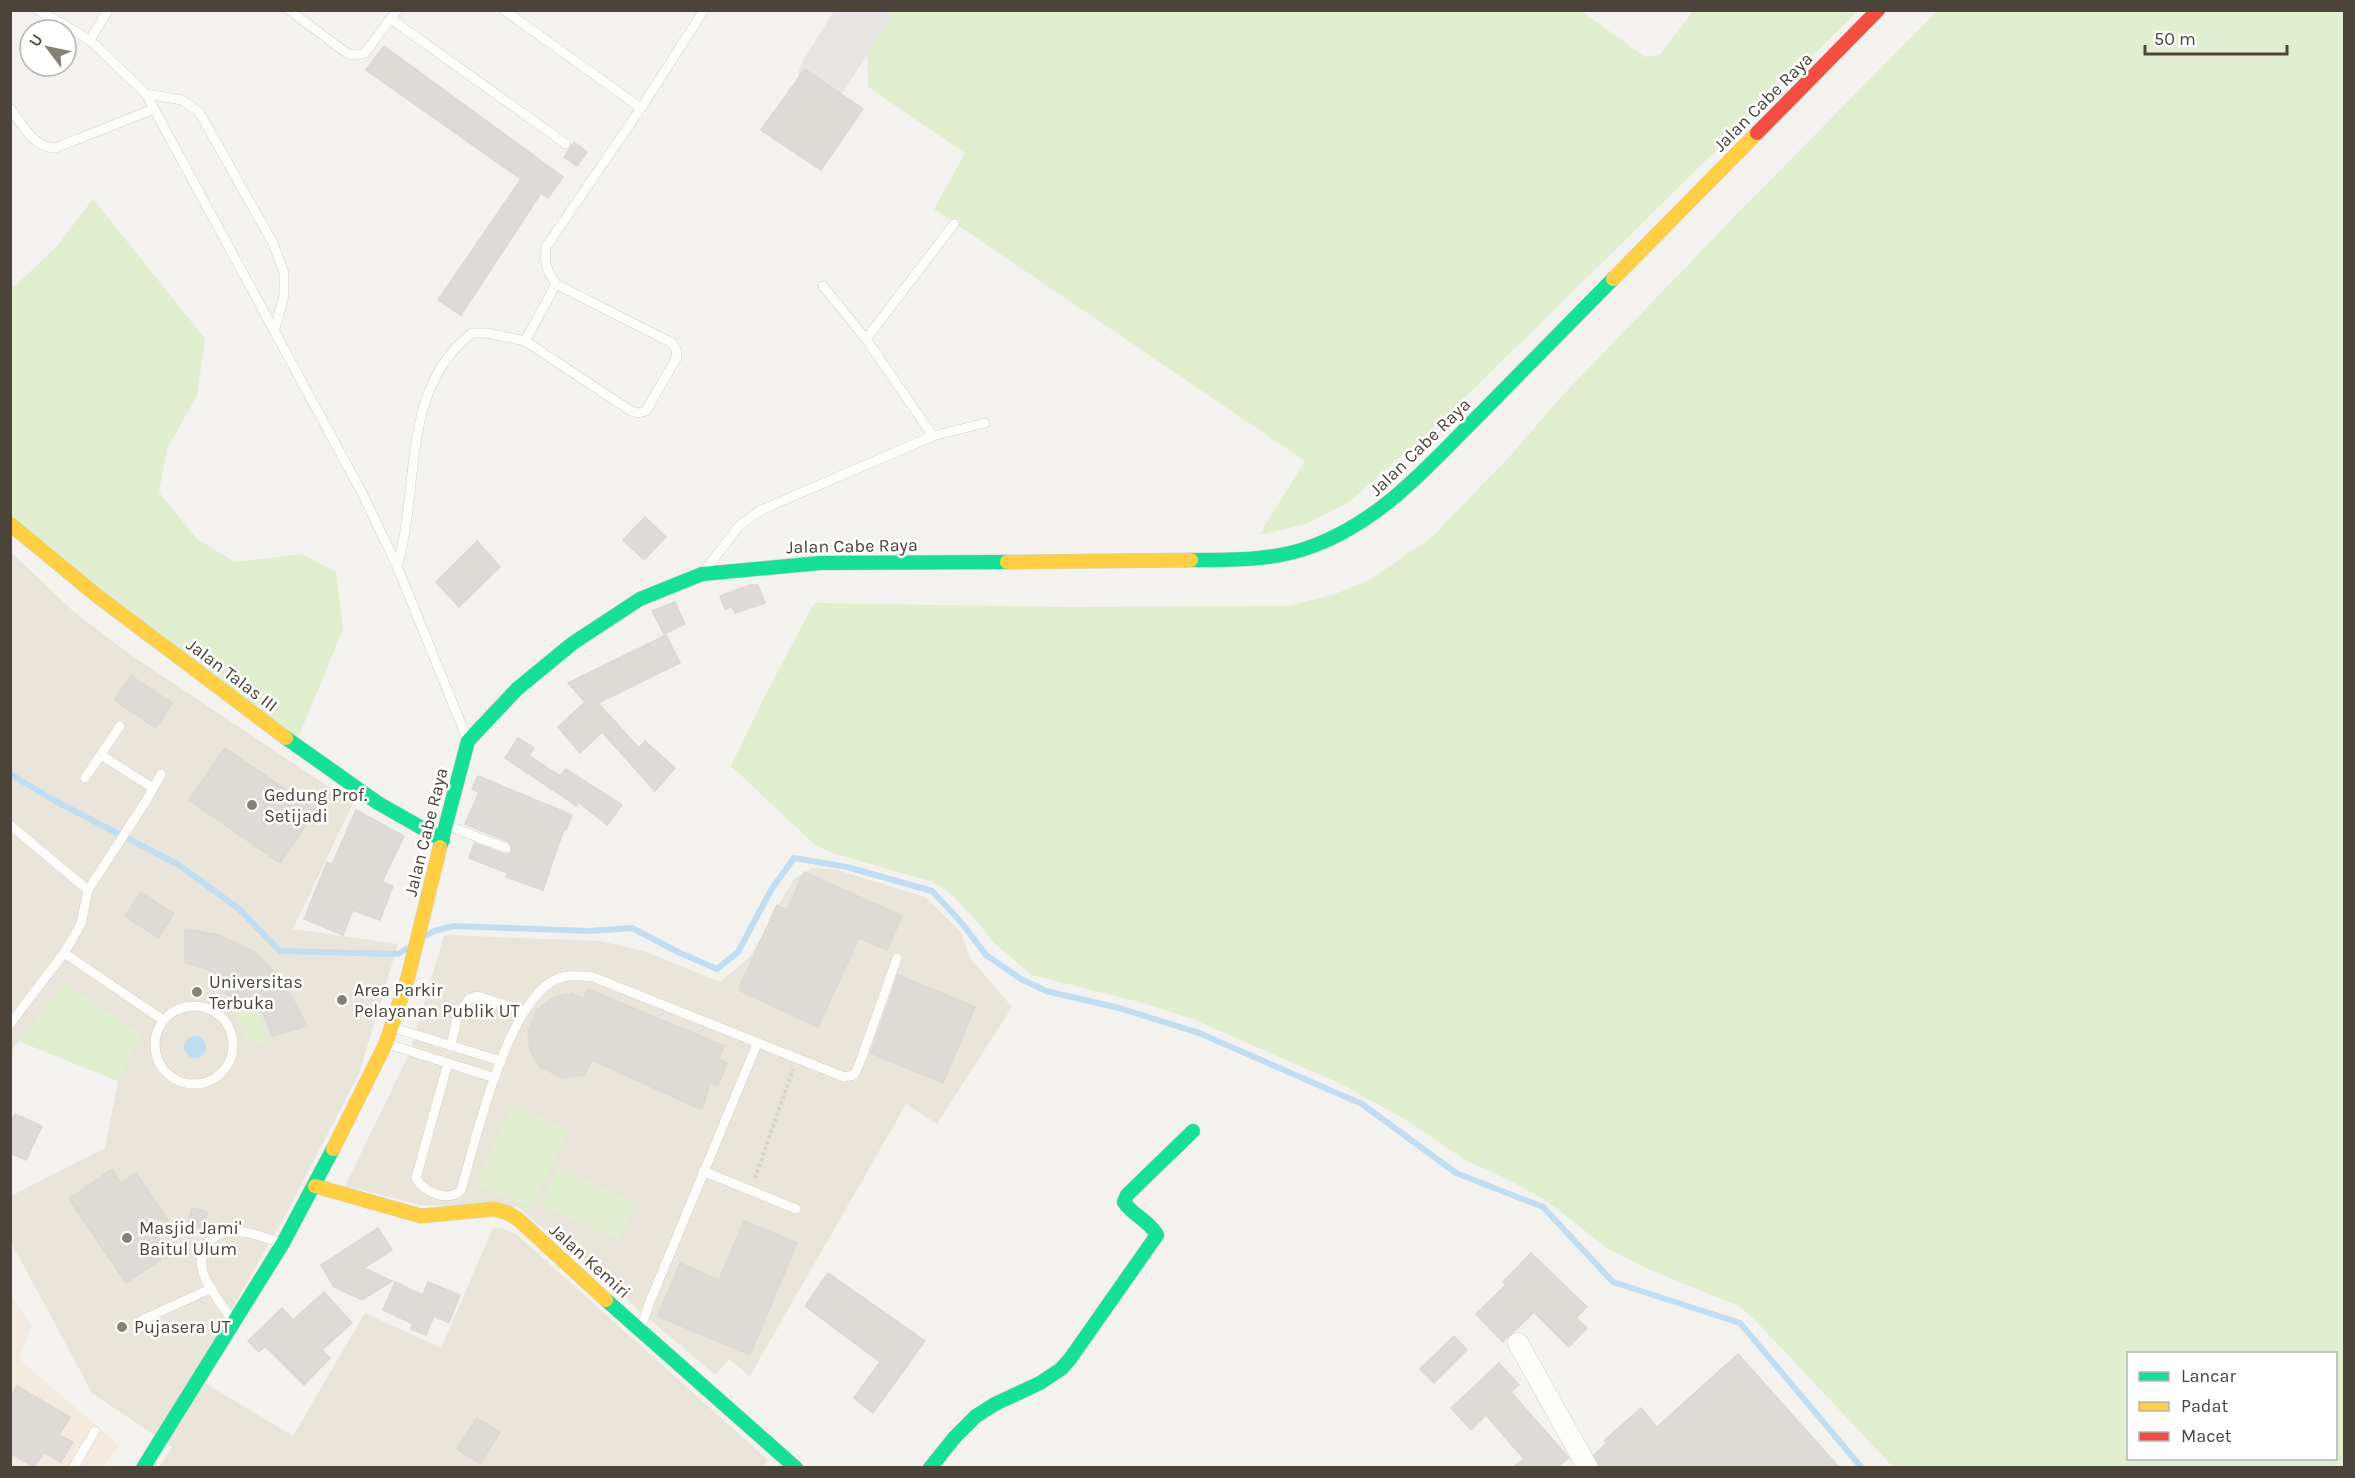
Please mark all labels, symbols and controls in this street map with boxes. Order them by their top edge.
north arrow [18,18,78,78]
scale bar [2145,18,2288,56]
text: 50 m [2154,28,2196,50]
text: U [25,31,47,50]
street label: Jalan Cabe Raya [1709,48,1817,156]
street label: Jalan Cabe Raya [1365,393,1475,501]
street label: Jalan Cabe Raya [786,534,918,558]
street label: Jalan Talas III [182,634,282,716]
street label: Jalan Cabe Raya [399,765,453,899]
place label: Gedung Prof. Setijadi [264,784,367,827]
marker: Gedung Prof. Setijadi [245,798,259,812]
place label: Universitas Terbuka [209,971,303,1014]
place label: Area Parkir Pelayanan Publik UT [354,979,519,1022]
marker: Universitas Terbuka [190,985,204,999]
marker: Area Parkir Pelayanan Publik UT [335,993,349,1007]
place label: Masjid Jami' Baitul Ulum [139,1217,241,1260]
street label: Jalan Kemiri [545,1219,635,1303]
marker: Masjid Jami' Baitul Ulum [120,1231,134,1245]
place label: Pujasera UT [134,1316,231,1338]
marker: Pujasera UT [115,1320,129,1334]
legend [2127,1352,2337,1460]
text: Lancar [2181,1365,2236,1387]
text: Padat [2181,1395,2228,1417]
text: Macet [2181,1425,2232,1447]

